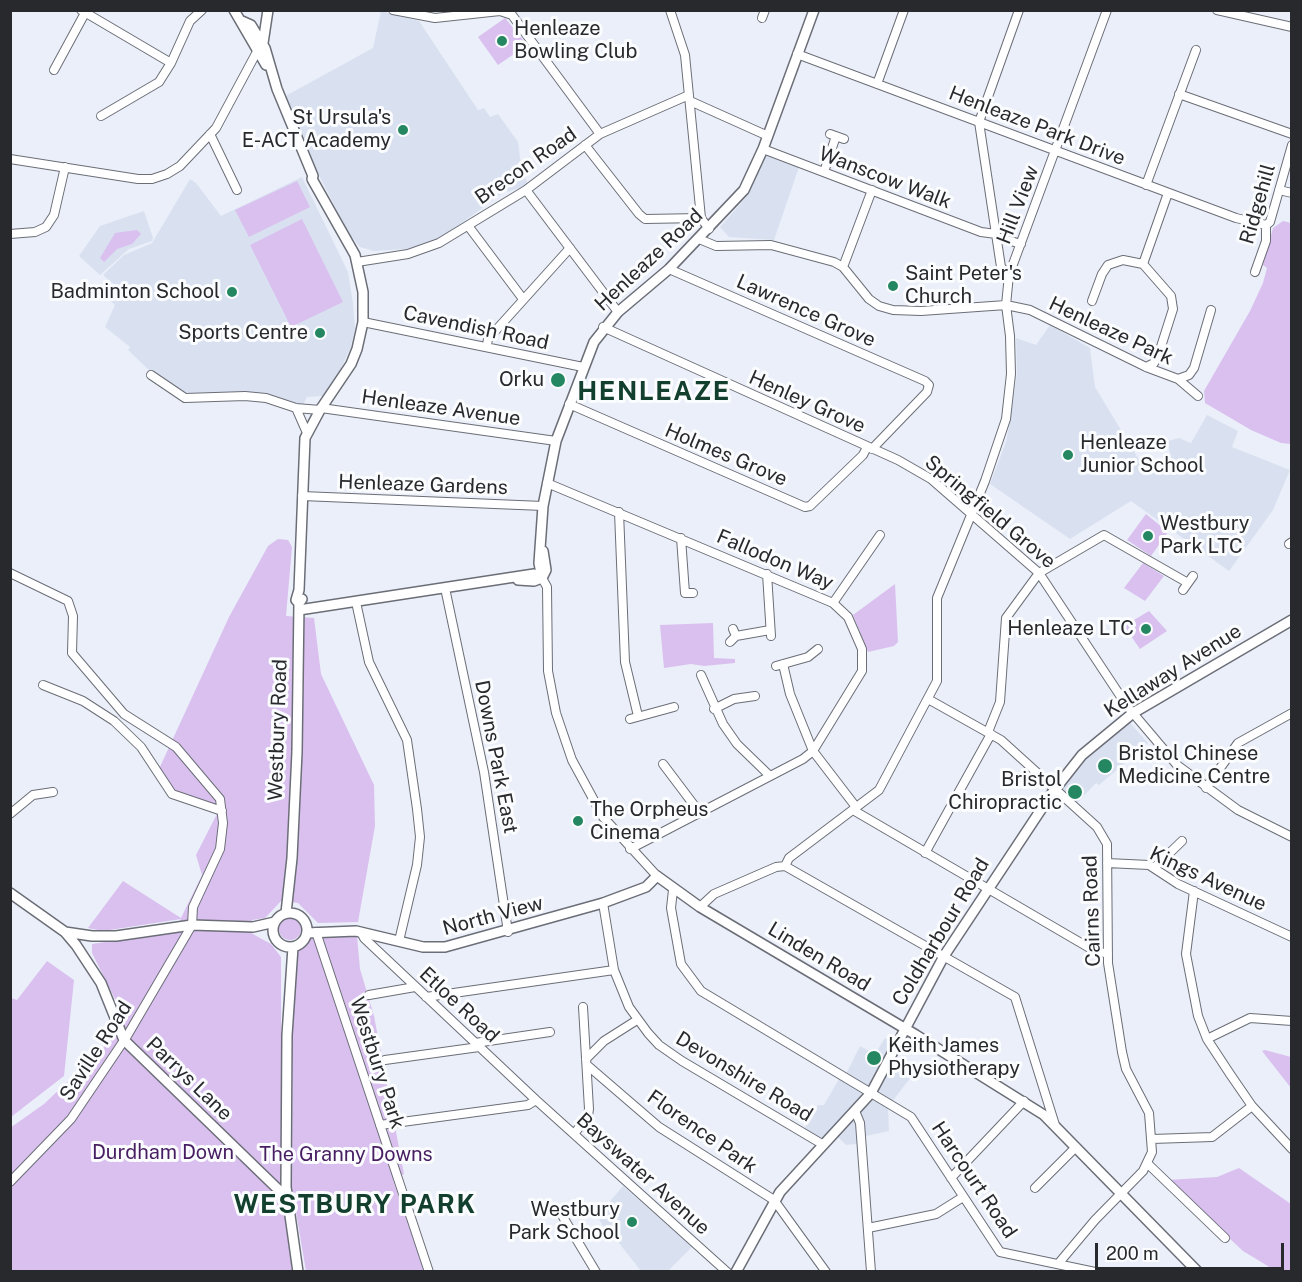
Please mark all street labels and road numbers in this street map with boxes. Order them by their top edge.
street label: Henleaze Park Drive [945,81,1129,171]
street label: Brecon Road [471,122,581,210]
street label: Wanscow Walk [815,142,955,214]
street label: Ridgehill [1235,161,1281,247]
street label: Hill View [992,162,1044,248]
street label: Henleaze Road [590,204,708,316]
street label: Lawrence Grove [733,270,879,352]
street label: Henleaze Park [1045,292,1177,370]
street label: Cavendish Road [401,301,551,355]
street label: Henley Grove [745,366,869,438]
street label: Henleaze Avenue [360,385,522,431]
street label: Holmes Grove [661,418,791,492]
street label: Springfield Grove [920,450,1060,574]
street label: Henleaze Gardens [338,470,508,500]
street label: Fallodon Way [713,525,837,595]
street label: Kellaway Avenue [1100,619,1246,723]
street label: Westbury Road [264,659,292,801]
street label: Downs Park East [469,678,523,836]
street label: Kings Avenue [1146,841,1270,917]
street label: Coldharbour Road [887,854,995,1010]
street label: Cairns Road [1078,855,1106,967]
street label: North View [440,891,546,941]
street label: Linden Road [763,917,875,997]
street label: Etloe Road [414,962,504,1048]
street label: Westbury Park [344,994,410,1132]
street label: Saville Road [55,997,137,1105]
street label: Devonshire Road [671,1027,817,1127]
street label: Parrys Lane [141,1032,237,1126]
street label: Florence Park [642,1085,762,1179]
street label: Bayswater Avenue [571,1108,715,1240]
street label: Harcourt Road [926,1117,1022,1243]

